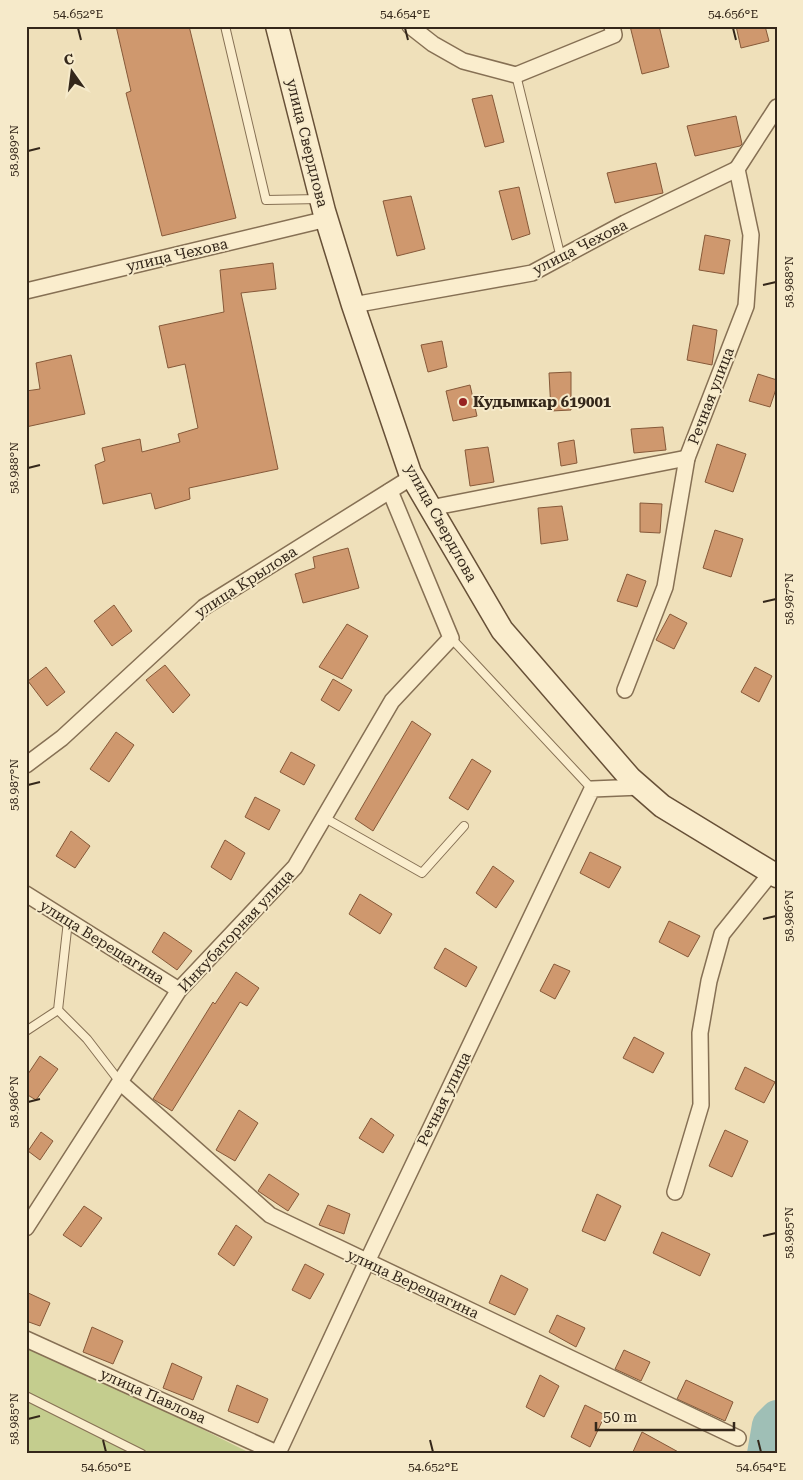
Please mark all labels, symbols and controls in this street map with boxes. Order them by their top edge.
text: 54.652°E [53,7,103,21]
text: 54.654°E [380,7,430,21]
text: 54.656°E [708,7,758,21]
north arrow [48,48,98,98]
text: С [62,50,76,68]
street label: улица Свердлова [282,77,332,209]
text: 58.989°N [7,125,21,177]
street label: улица Чехова [530,215,630,279]
street label: улица Чехова [125,235,229,275]
text: 58.988°N [782,256,796,308]
street label: Речная улица [684,345,738,447]
place label: Кудымкар 619001 [473,393,612,411]
marker: Кудымкар 619001 [457,396,469,408]
text: 58.988°N [7,442,21,494]
street label: улица Свердлова [401,461,481,585]
street label: улица Крылова [192,542,300,622]
text: 58.987°N [782,573,796,625]
text: 58.987°N [7,759,21,811]
street label: Инкубаторная улица [174,866,298,996]
text: 58.986°N [782,890,796,942]
street label: улица Верещагина [36,896,168,988]
street label: Речная улица [413,1049,475,1149]
text: 58.986°N [7,1076,21,1128]
text: 58.985°N [782,1207,796,1259]
street label: улица Верещагина [344,1246,482,1322]
street label: улица Павлова [97,1365,209,1427]
text: 58.985°N [7,1393,21,1445]
scale bar [596,1400,733,1432]
text: 50 m [603,1408,638,1426]
text: 54.650°E [81,1460,131,1474]
text: 54.652°E [408,1460,458,1474]
text: 54.654°E [736,1460,786,1474]

